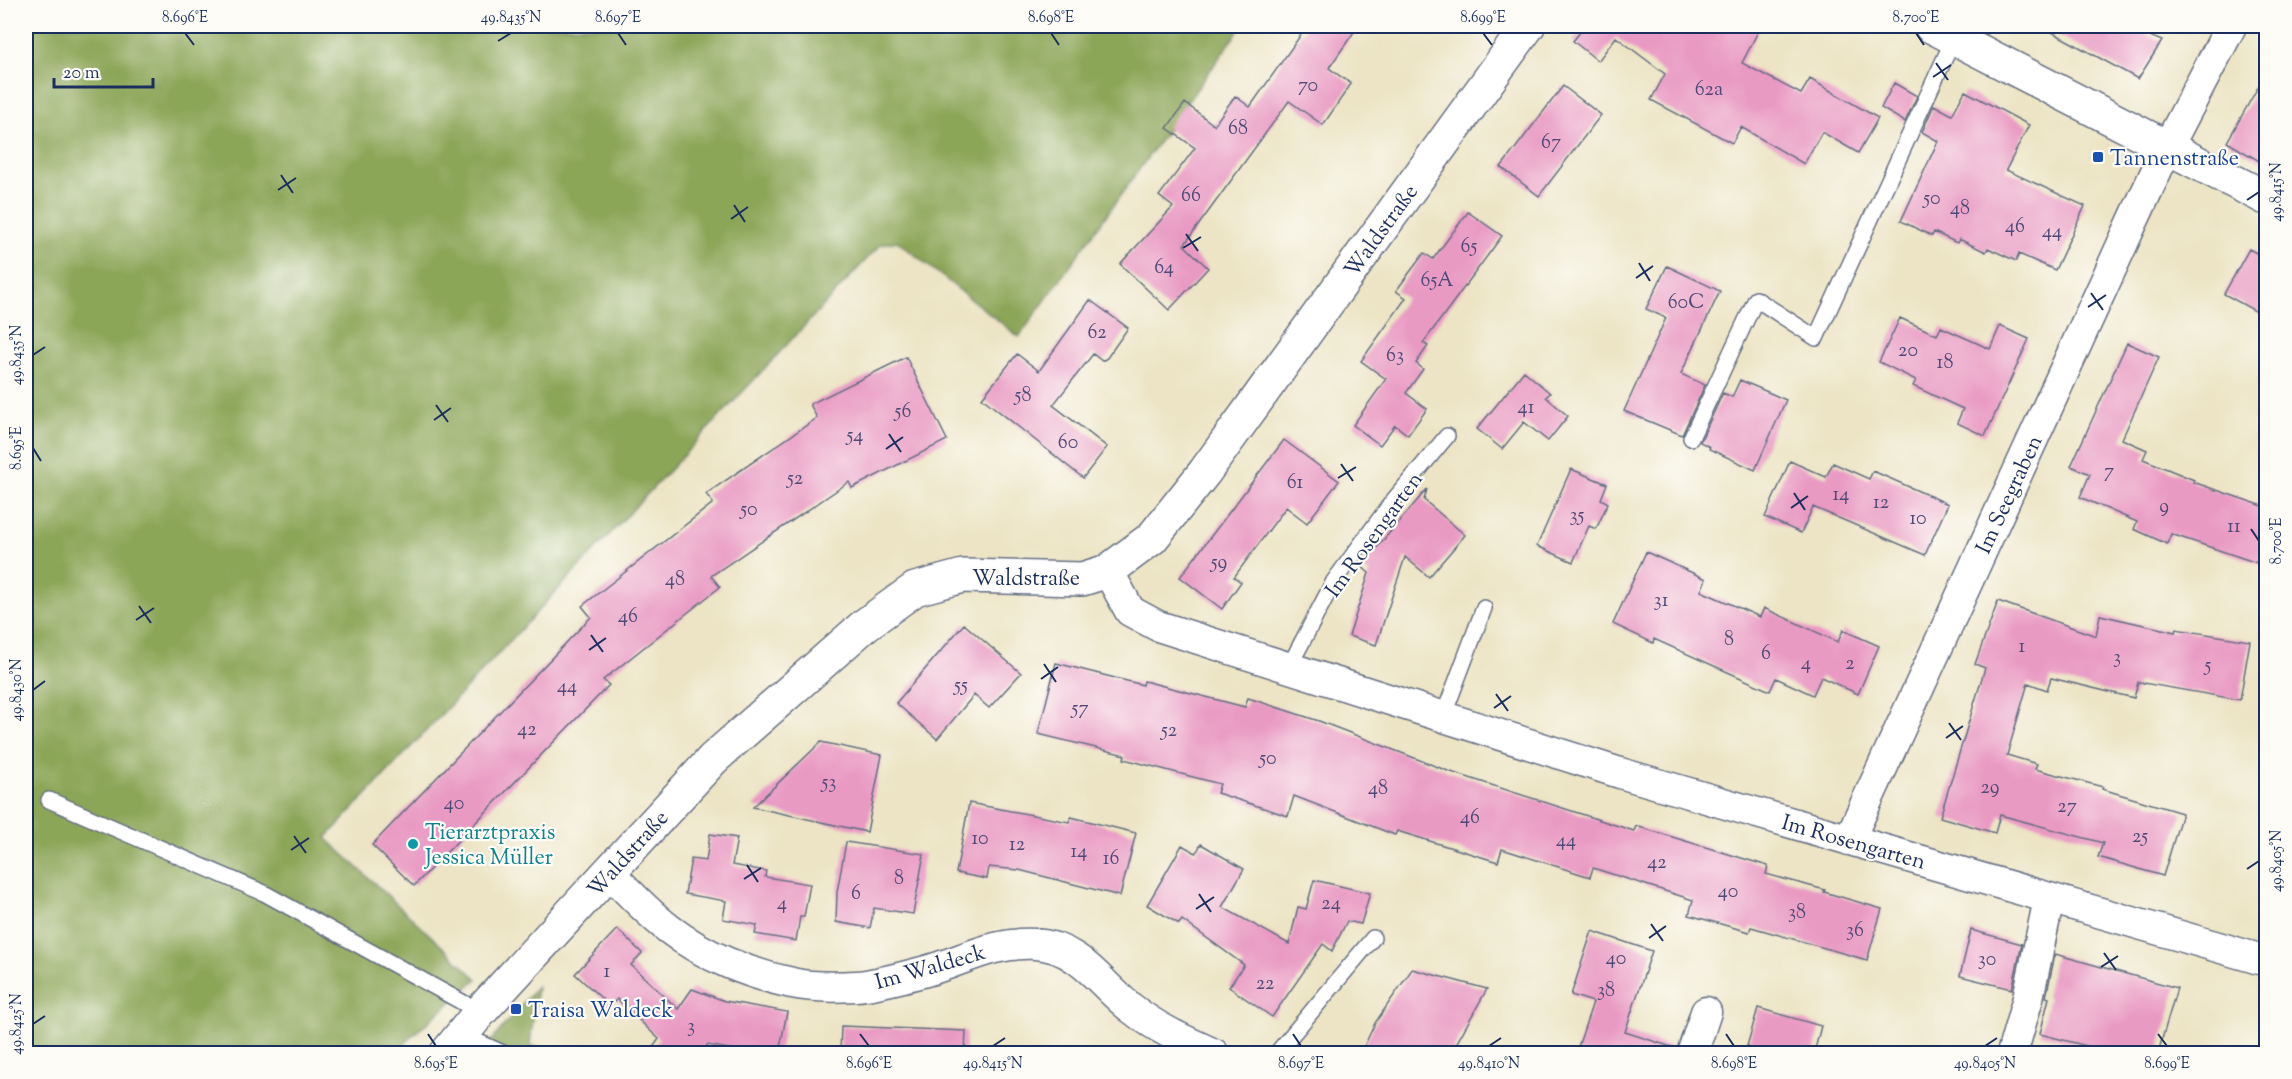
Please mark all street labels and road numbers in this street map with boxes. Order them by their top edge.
street label: Waldstraße [1338,179,1427,285]
street label: Im Seegraben [1969,431,2052,560]
street label: Im Rosengarten [1319,466,1432,605]
street label: Waldstraße [972,564,1080,596]
street label: Waldstraße [581,804,677,906]
street label: Im Rosengarten [1777,808,1929,880]
street label: Im Waldeck [872,938,990,1000]

